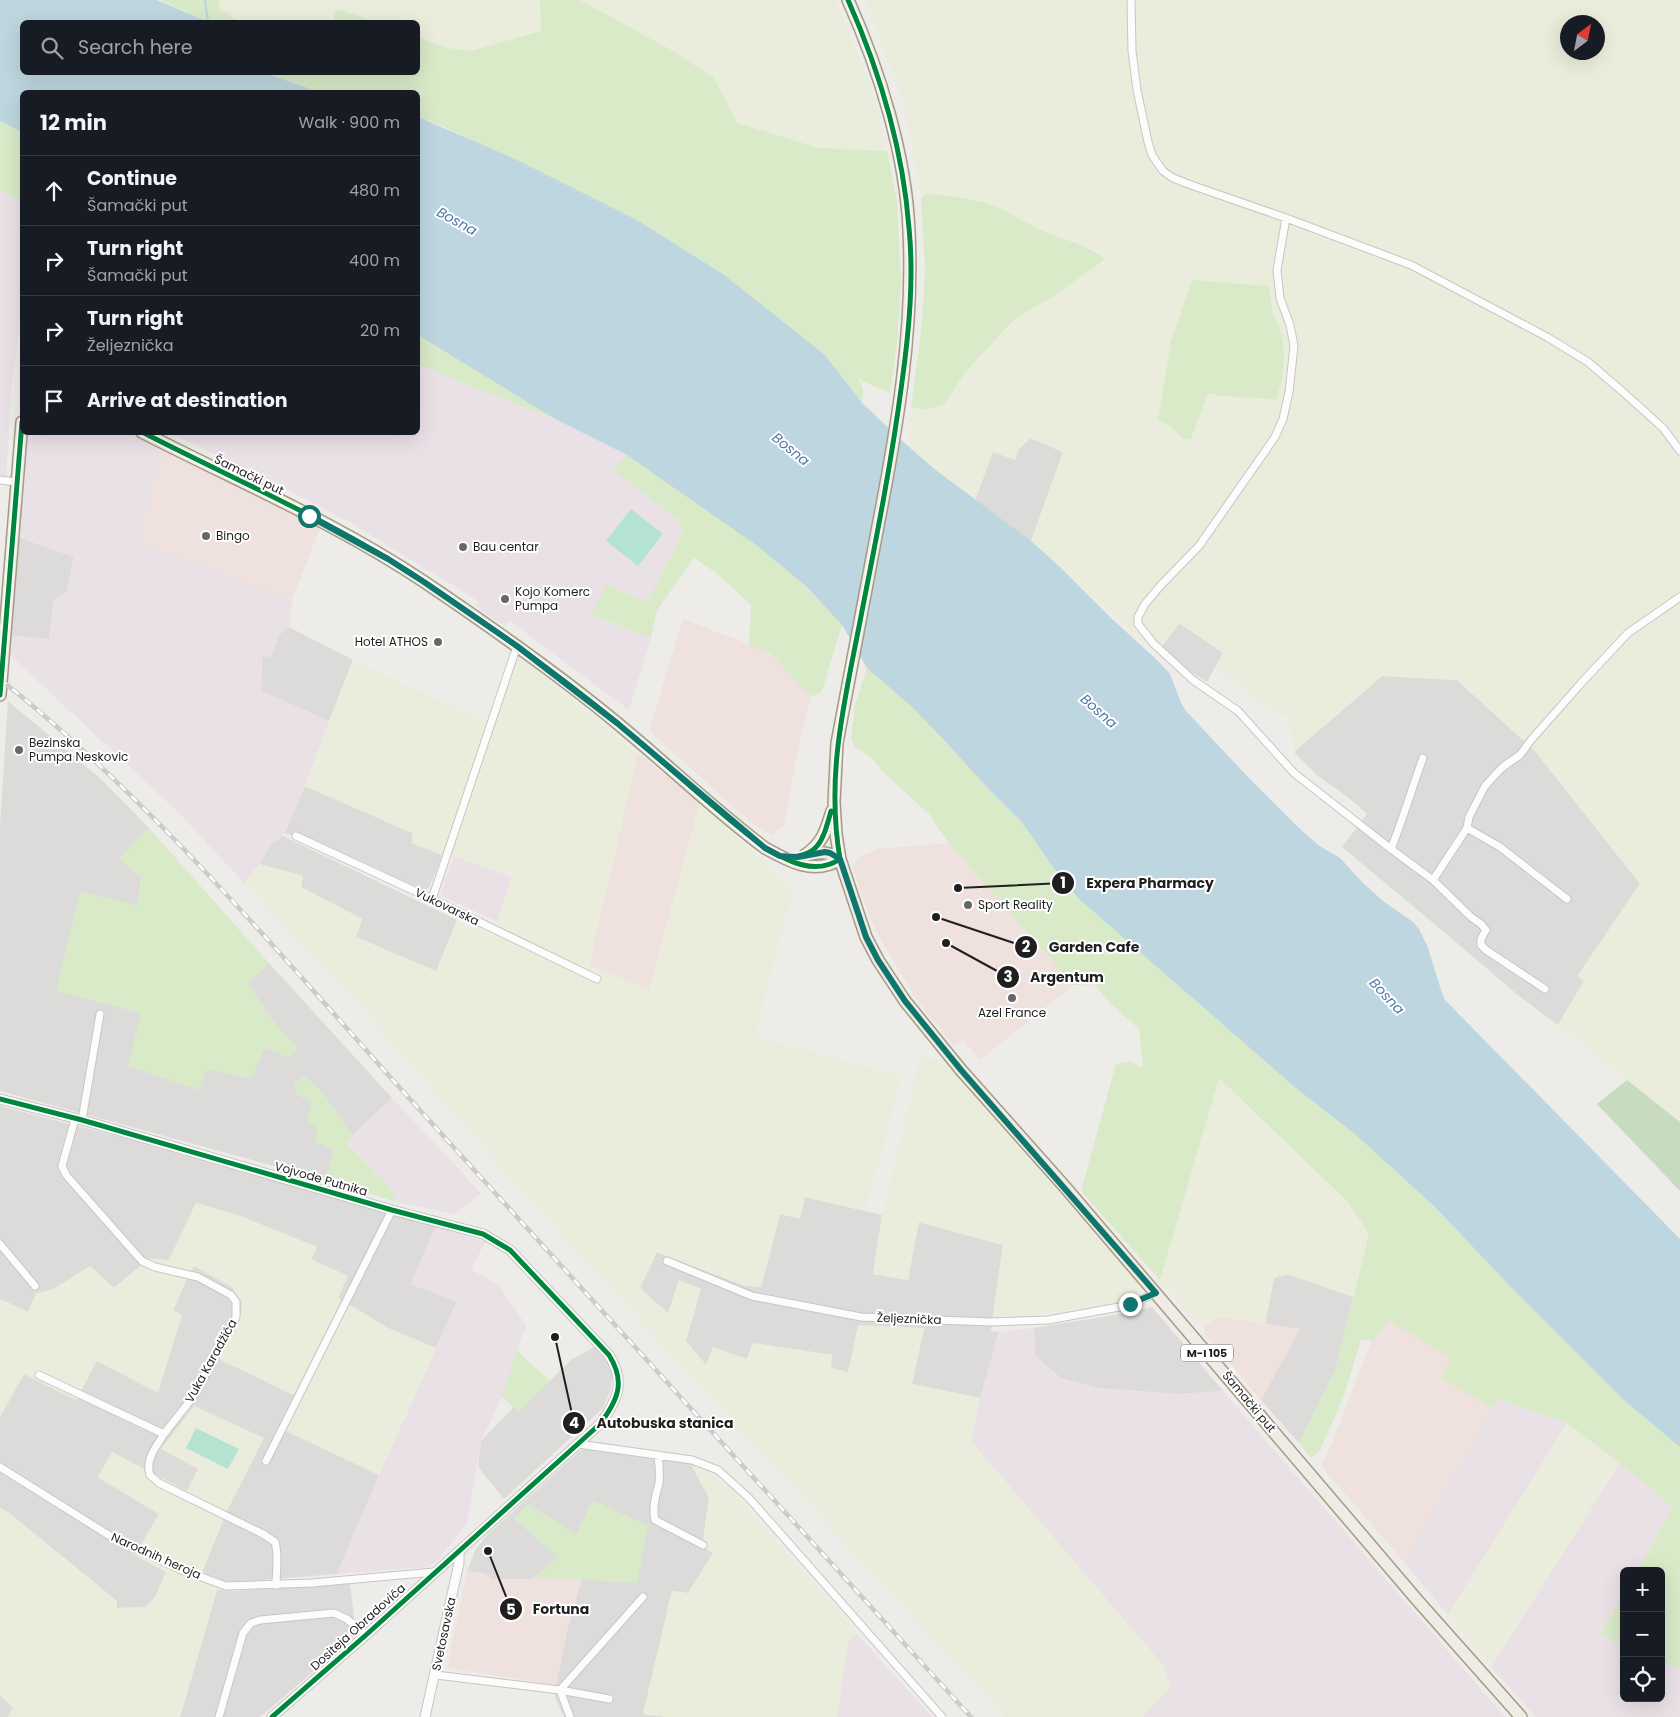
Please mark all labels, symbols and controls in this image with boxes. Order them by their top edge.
north arrow [1560,15,1605,60]
search box [20,20,420,75]
icon: search [38,34,66,62]
text: Search here [78,34,192,61]
text: 12 min [40,108,107,137]
text: Walk · 900 m [299,111,400,134]
text: Continue [87,165,177,192]
icon: ahead [40,177,68,205]
text: 480 m [349,179,400,202]
text: Šamački put [87,194,188,217]
water label: Bosna [433,202,481,240]
text: Turn right [87,235,183,262]
icon: right [40,247,68,275]
text: 400 m [349,249,400,272]
text: Šamački put [87,264,188,287]
text: Turn right [87,305,183,332]
icon: right [40,317,68,345]
text: 20 m [360,319,400,342]
text: Željeznička [87,334,174,357]
icon: arrive [40,387,68,415]
text: Arrive at destination [87,387,288,414]
water label: Bosna [768,428,815,471]
street label: Šamački put [212,450,287,499]
route start [298,505,321,528]
place label: Bingo [216,527,250,544]
marker: Bingo [200,530,212,542]
place label: Bau centar [473,538,539,555]
marker: Bau centar [457,541,469,553]
place label: Kojo Komerc Pumpa [515,583,590,614]
marker: Kojo Komerc Pumpa [499,593,511,605]
place label: Hotel ATHOS [355,633,428,650]
marker: Hotel ATHOS [432,636,444,648]
water label: Bosna [1076,689,1122,733]
place label: Bezinska Pumpa Neskovic [29,734,128,765]
marker: Bezinska Pumpa Neskovic [13,744,25,756]
callout: Expera Pharmacy [1051,868,1223,897]
text: 1 [1060,872,1066,893]
text: Expera Pharmacy [1086,873,1214,893]
street label: Vukovarska [412,884,482,929]
place label: Sport Reality [978,896,1053,913]
marker: Sport Reality [962,899,974,911]
callout: Garden Cafe [1014,933,1149,962]
text: 2 [1022,936,1031,957]
text: Garden Cafe [1049,937,1140,957]
callout: Argentum [995,963,1114,992]
text: 3 [1003,966,1013,987]
text: Argentum [1030,967,1104,987]
water label: Bosna [1365,973,1409,1019]
marker: Azel France [1006,992,1018,1004]
place label: Azel France [978,1004,1046,1021]
street label: Vojvode Putnika [273,1157,370,1200]
route end [1119,1293,1142,1316]
street label: Željeznička [876,1309,942,1328]
street label: Vuka Karadžića [181,1316,241,1406]
road number: M-I 105 [1181,1345,1233,1362]
street label: Šamački put [1219,1367,1280,1436]
callout: Autobuska stanica [562,1409,744,1438]
text: 4 [569,1412,579,1433]
text: Autobuska stanica [597,1413,733,1433]
street label: Narodnih heroja [109,1528,204,1583]
map controls [1620,1567,1665,1702]
button: + [1620,1567,1665,1612]
street label: Dositeja Obradovića [306,1579,409,1674]
street label: Svetosavska [427,1595,460,1672]
callout: Fortuna [498,1595,600,1624]
text: 5 [506,1599,516,1620]
text: Fortuna [533,1599,589,1619]
button: − [1620,1612,1665,1657]
button: locate [1620,1657,1665,1702]

